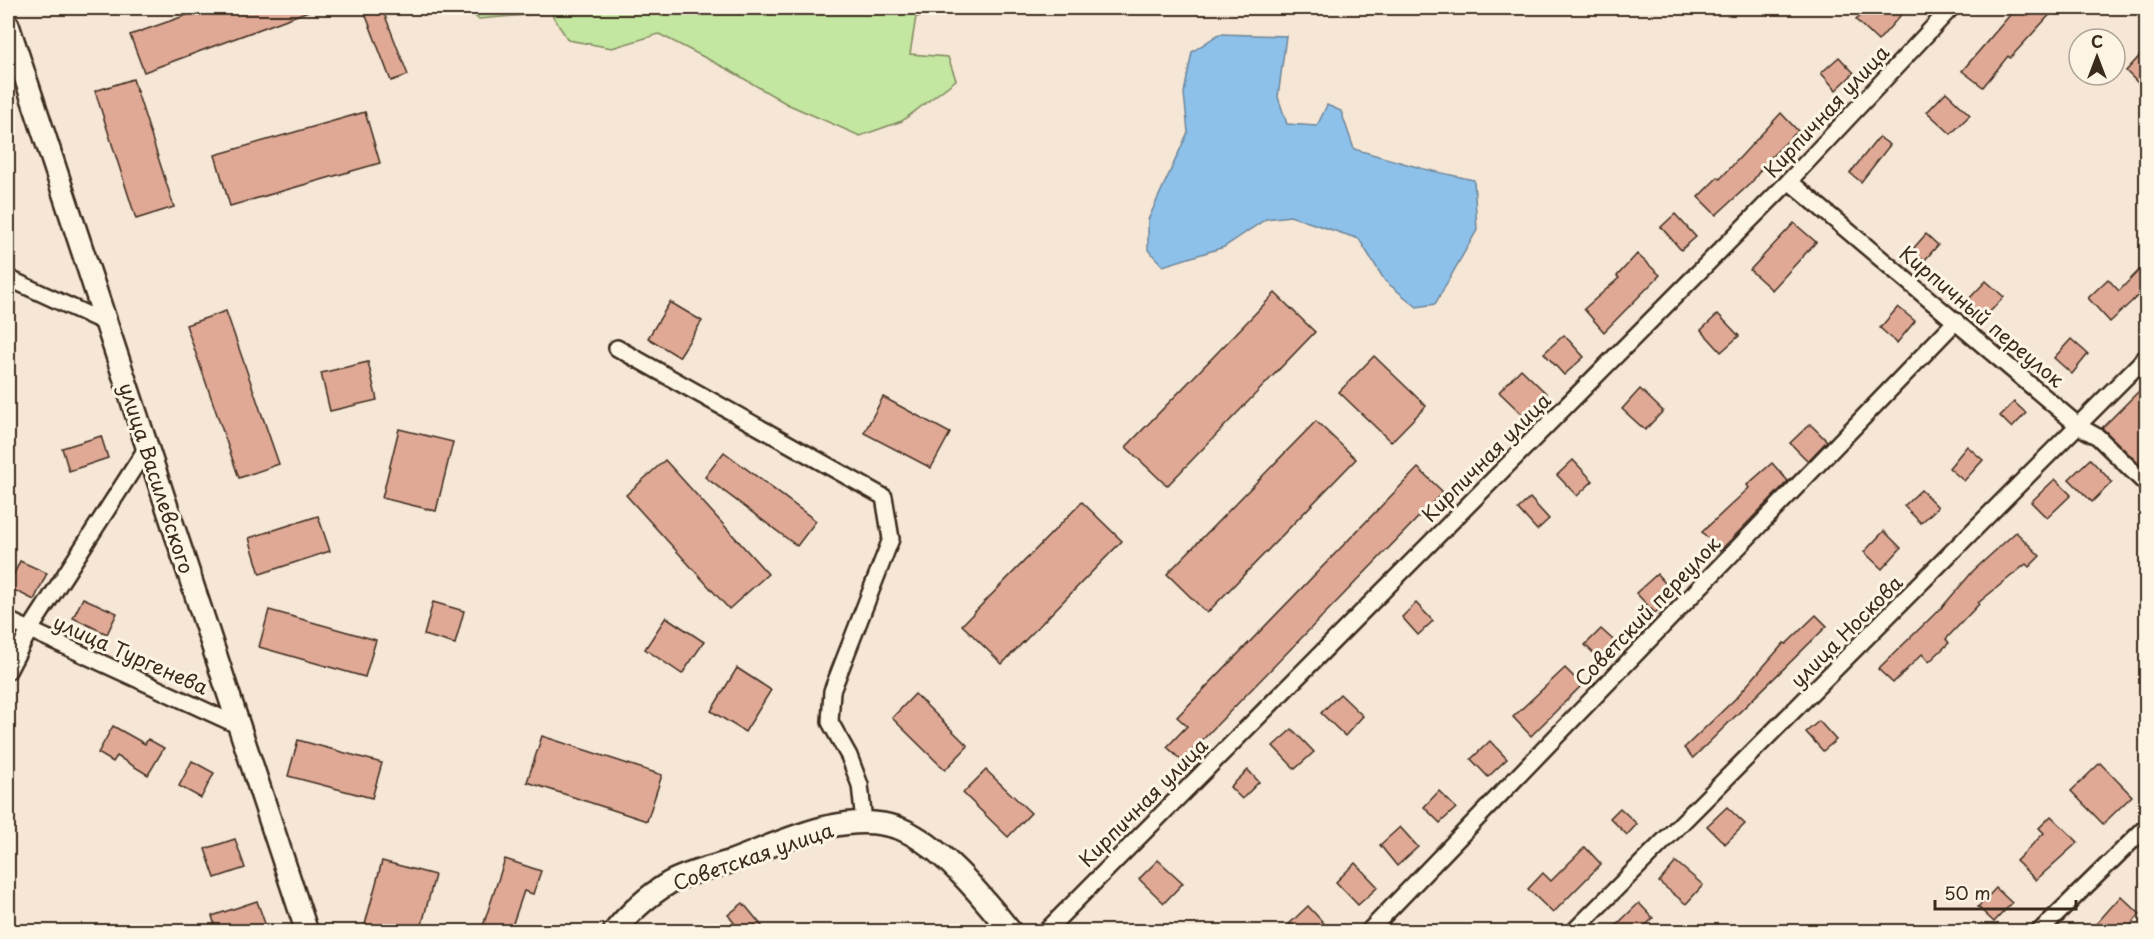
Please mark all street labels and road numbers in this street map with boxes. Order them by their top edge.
street label: Кирпичная улица [1756,38,1896,184]
street label: Кирпичный переулок [1893,238,2071,394]
street label: улица Василевского [112,379,202,577]
street label: Кирпичная улица [1415,385,1558,528]
street label: Советский переулок [1567,529,1727,693]
street label: улица Носкова [1783,568,1909,694]
street label: улица Тургенева [49,606,214,702]
street label: Кирпичная улица [1072,730,1215,873]
street label: Советская улица [669,814,838,898]

